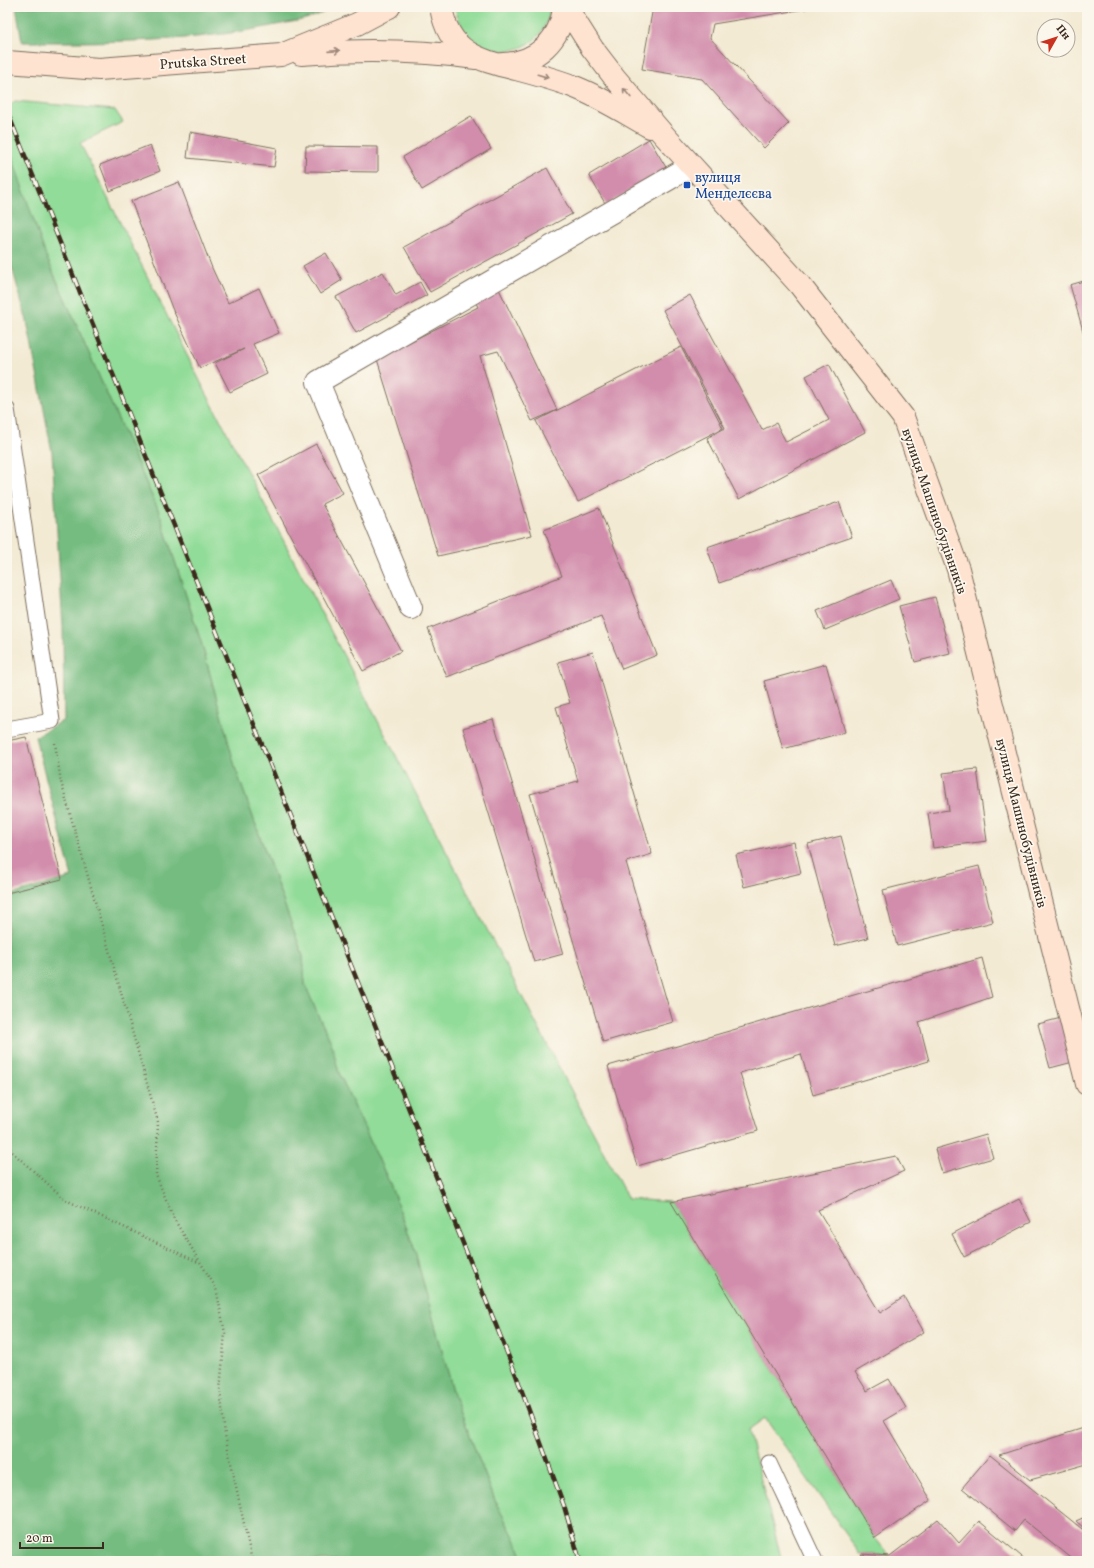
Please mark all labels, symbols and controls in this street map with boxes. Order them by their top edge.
north arrow [1036,18,1076,58]
text: Пн [1052,22,1073,43]
one-way arrow [327,48,340,55]
street label: Prutska Street [159,50,247,75]
one-way arrow [537,73,550,80]
one-way arrow [623,87,632,98]
place label: вулиця Менделєєва [695,169,772,204]
marker: вулиця Менделєєва [682,180,692,190]
street label: вулиця Машинобудівників [896,426,971,597]
street label: вулиця Машинобудівників [990,737,1051,910]
scale bar [20,1524,103,1550]
text: 20 m [26,1531,53,1547]

